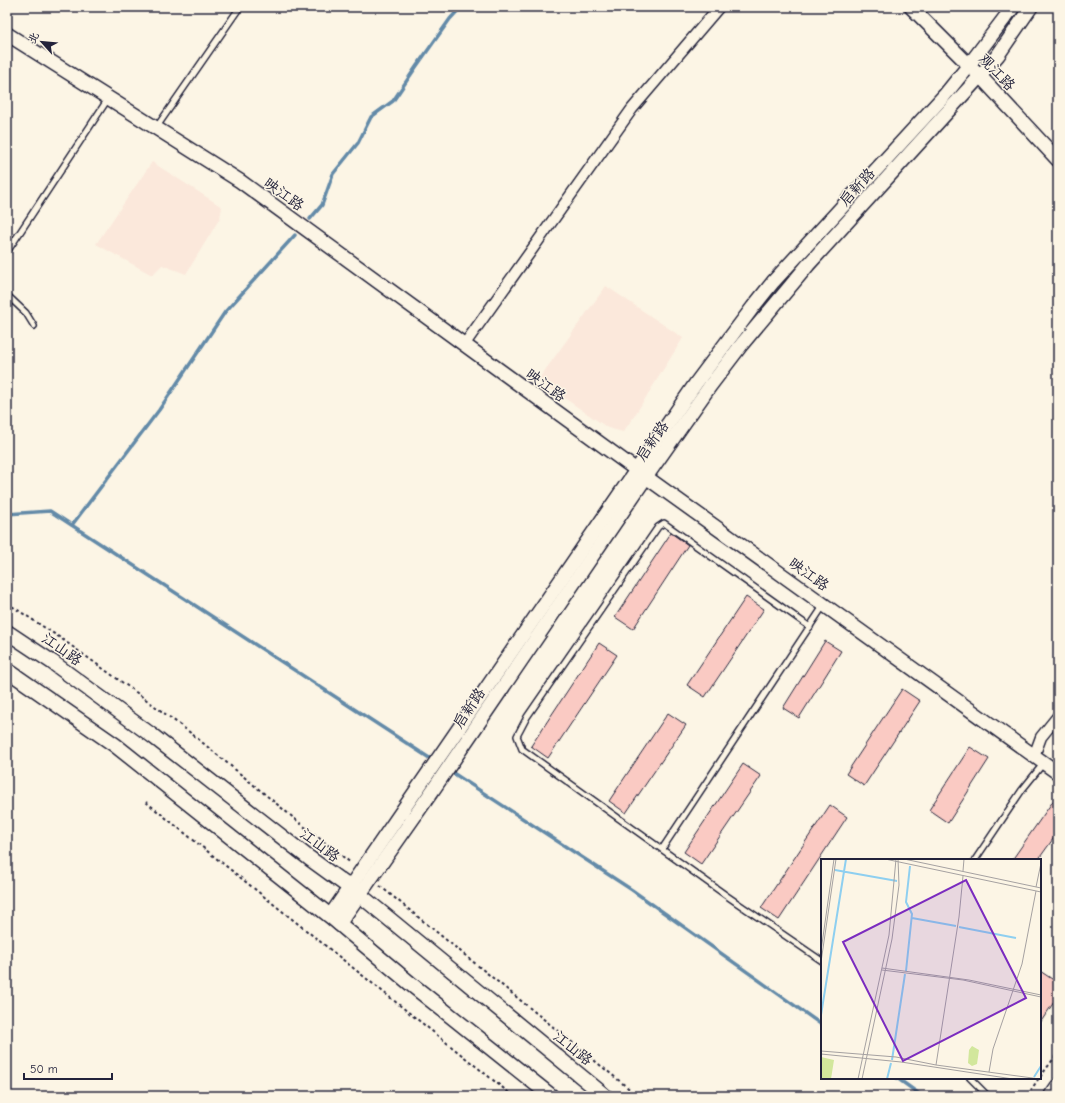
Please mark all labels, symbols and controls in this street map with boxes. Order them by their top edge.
north arrow [22,22,62,62]
text: 北 [25,30,42,46]
street label: 观江路 [975,50,1019,94]
street label: 启新路 [835,164,879,210]
street label: 映江路 [261,173,307,215]
street label: 映江路 [523,364,569,406]
street label: 启新路 [632,417,672,465]
street label: 映江路 [786,553,832,595]
street label: 江山路 [38,629,86,669]
street label: 启新路 [449,684,489,732]
street label: 江山路 [297,824,343,866]
inset map [821,859,1041,1079]
street label: 江山路 [550,1027,596,1069]
scale bar [24,1055,112,1081]
text: 50 m [30,1062,58,1076]

